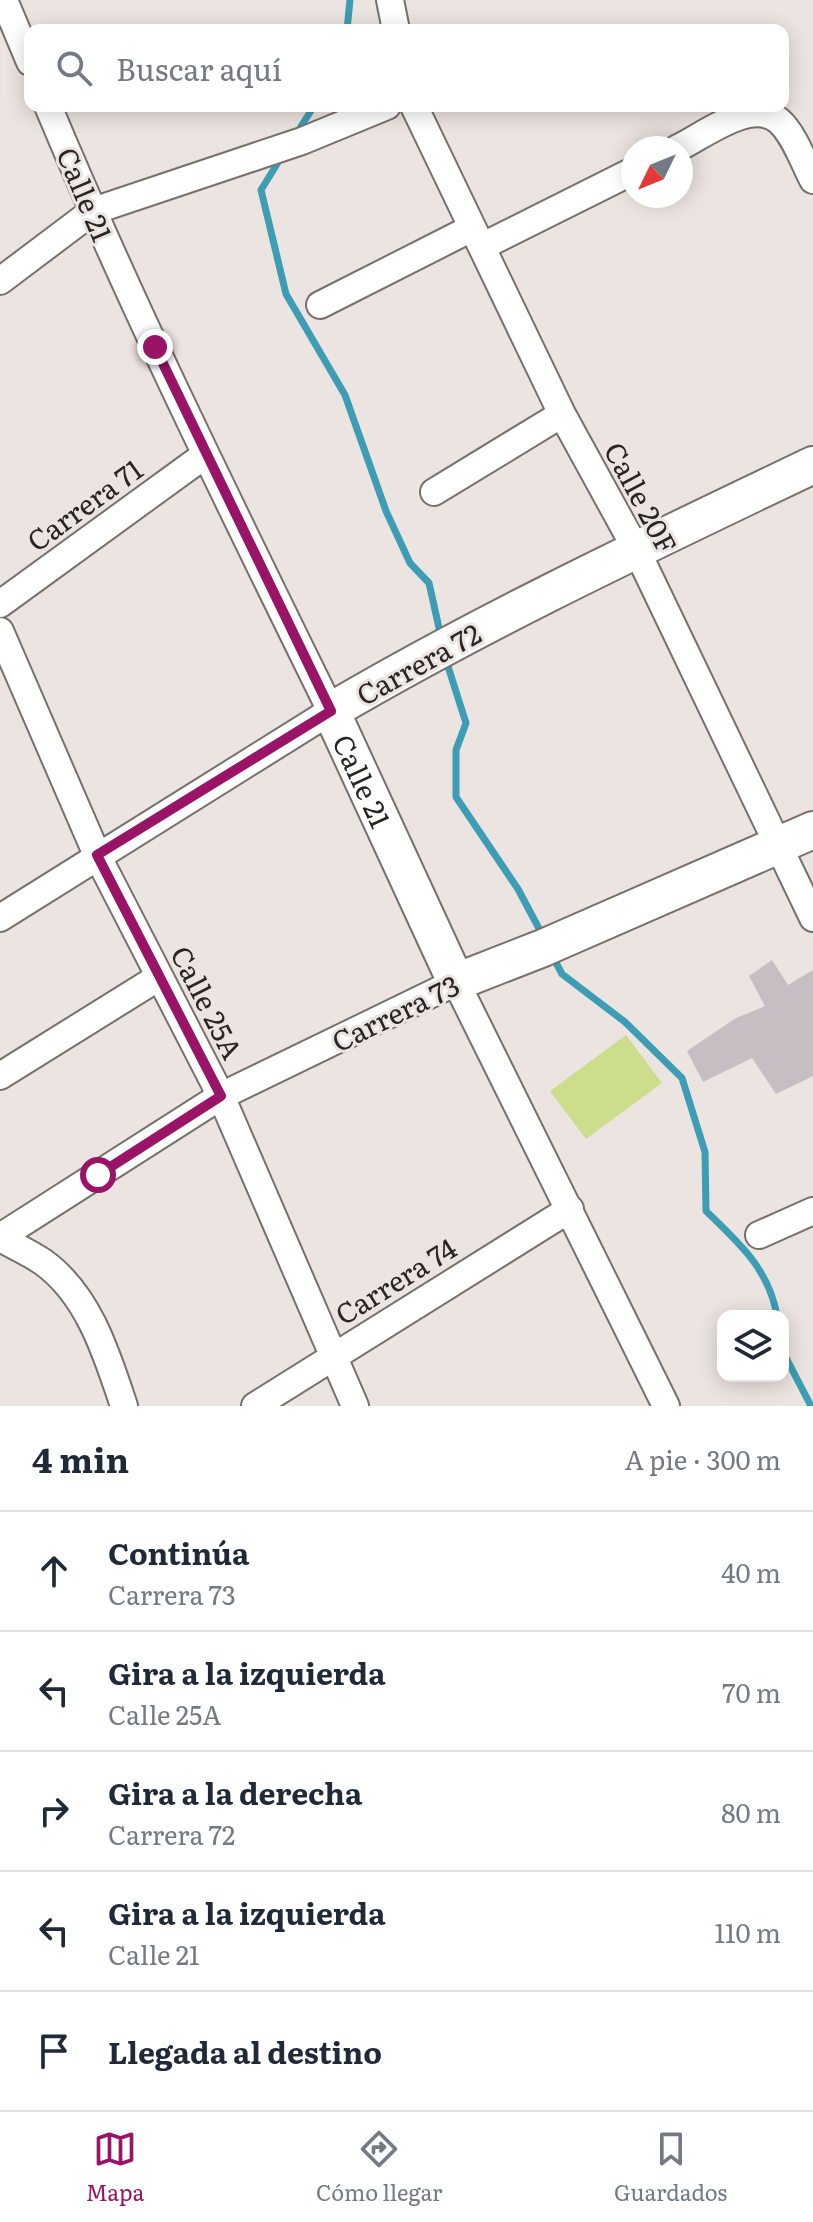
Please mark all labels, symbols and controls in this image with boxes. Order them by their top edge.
search box [24,24,789,112]
icon: search [52,46,96,90]
text: Buscar aquí [116,46,282,90]
north arrow [621,136,693,208]
street label: Calle 21 [47,140,125,248]
route end [137,329,173,365]
street label: Calle 20F [595,434,689,560]
street label: Carrera 71 [17,448,151,560]
street label: Carrera 72 [348,611,488,715]
street label: Calle 21 [323,727,403,834]
street label: Calle 25A [162,938,255,1066]
street label: Carrera 73 [324,963,466,1061]
route start [80,1157,116,1193]
street label: Carrera 74 [326,1226,464,1334]
map controls [717,1310,789,1382]
button: layers [717,1310,789,1382]
text: 4 min [32,1433,129,1483]
text: A pie · 300 m [625,1439,781,1478]
text: Continúa [108,1530,249,1574]
icon: ahead [32,1549,76,1593]
text: 40 m [721,1552,781,1591]
text: Carrera 73 [108,1574,236,1613]
text: Gira a la izquierda [108,1650,386,1694]
icon: left [32,1669,76,1713]
text: 70 m [722,1672,781,1711]
text: Calle 25A [108,1694,221,1733]
text: Gira a la derecha [108,1770,362,1814]
icon: right [32,1789,76,1833]
text: 80 m [721,1792,781,1831]
text: Carrera 72 [108,1814,235,1853]
text: Gira a la izquierda [108,1890,386,1934]
icon: left [32,1909,76,1953]
text: 110 m [714,1912,781,1951]
text: Calle 21 [108,1934,200,1973]
icon: arrive [32,2029,76,2073]
text: Llegada al destino [108,2029,382,2073]
tab: Mapa [86,2127,144,2208]
tab: Cómo llegar [316,2127,443,2208]
tab: Guardados [614,2127,727,2208]

